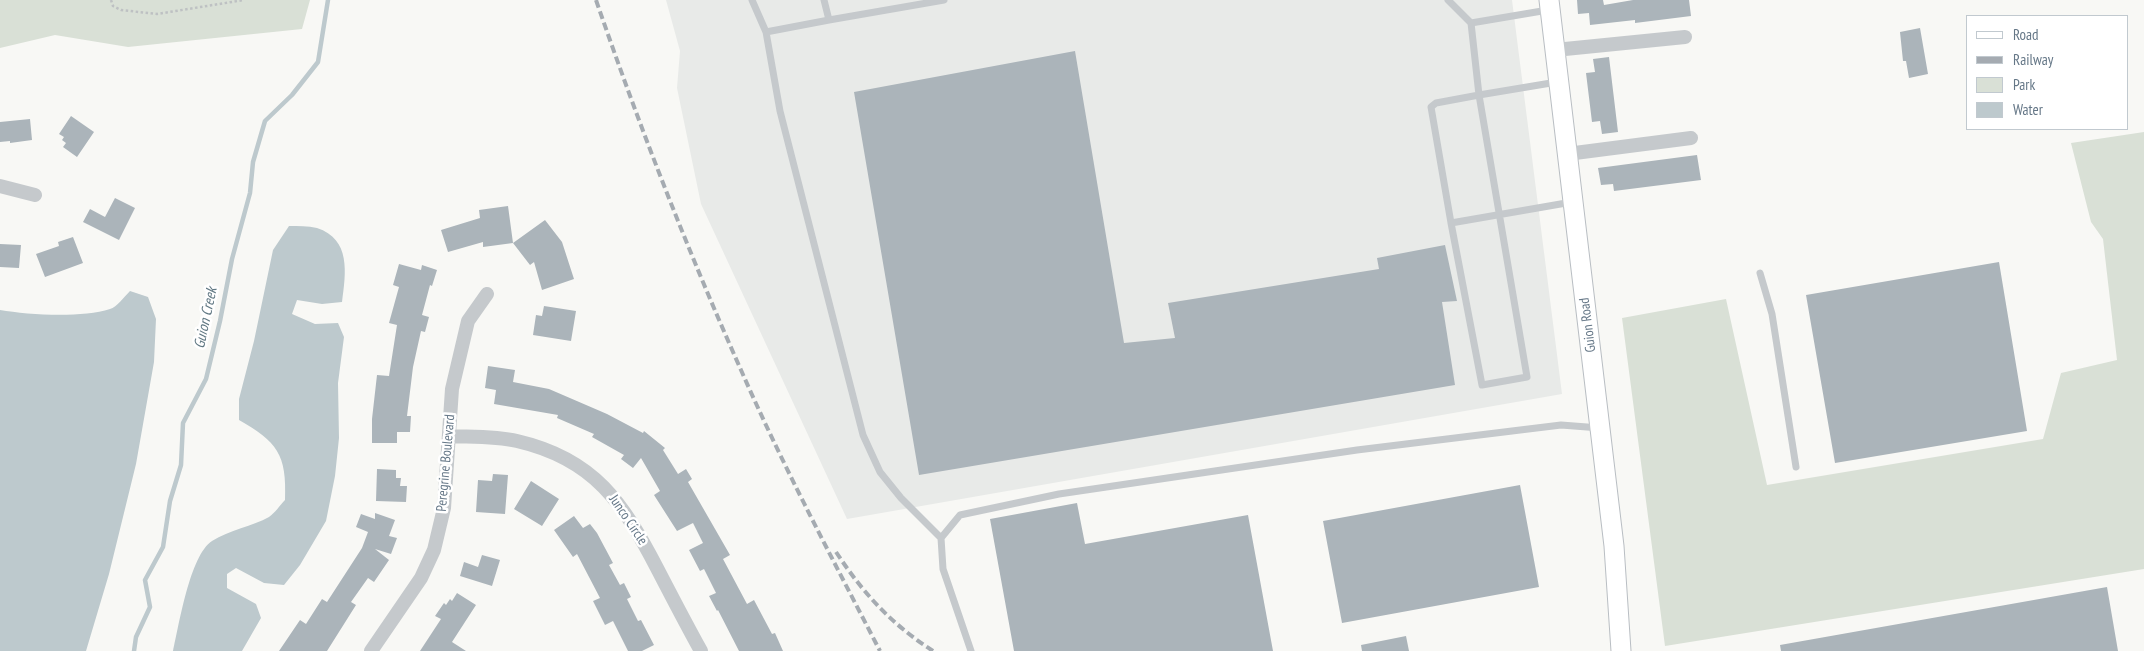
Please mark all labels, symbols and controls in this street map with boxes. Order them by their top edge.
legend [1966,15,2129,130]
text: Road [2013,25,2039,44]
text: Railway [2013,50,2053,69]
text: Park [2013,75,2035,94]
text: Water [2013,100,2043,119]
water label: Guion Creek [191,286,221,350]
street label: Guion Road [1576,297,1600,353]
street label: Peregrine Boulevard [433,414,459,512]
street label: Junco Circle [605,492,651,548]

